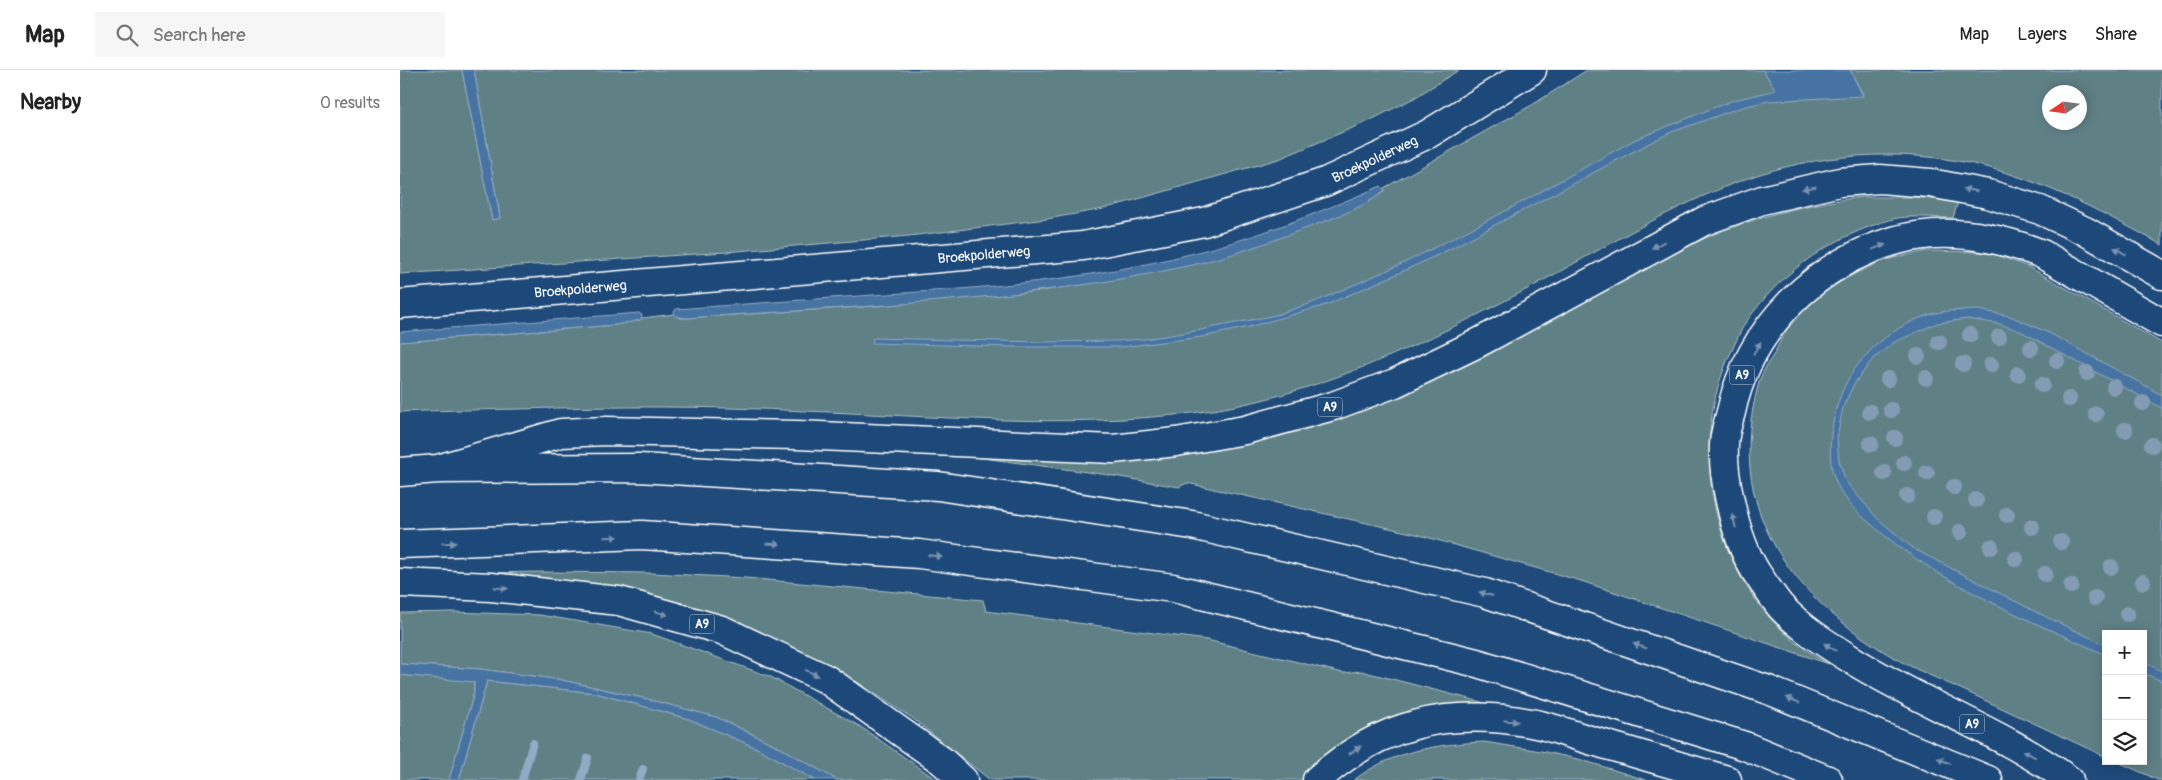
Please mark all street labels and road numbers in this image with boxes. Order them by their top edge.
street label: Broekpolderweg [1329,132,1420,186]
street label: Broekpolderweg [937,242,1031,267]
street label: Broekpolderweg [533,276,627,301]
road number: A9 [1730,366,1754,384]
road number: A9 [1318,398,1342,417]
road number: A9 [690,614,714,634]
road number: A9 [1960,714,1984,734]

